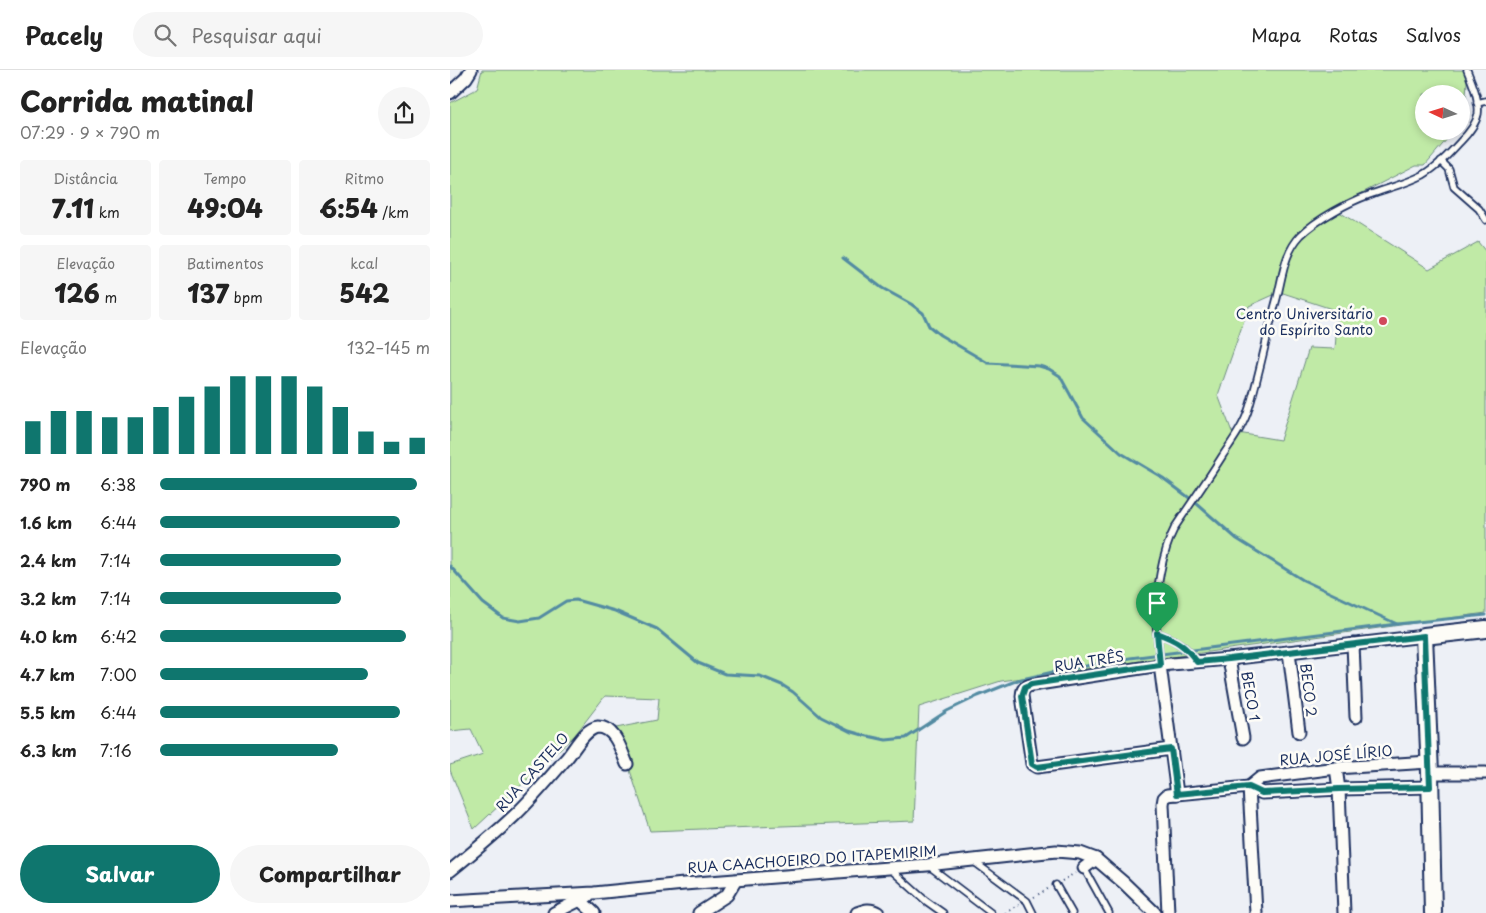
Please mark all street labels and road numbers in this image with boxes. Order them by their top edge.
street label: RUA TRÊS [1052,645,1126,677]
street label: BECO 2 [1295,662,1323,718]
street label: BECO 1 [1236,670,1266,722]
street label: RUA CASTELO [491,728,573,816]
street label: RUA JOSÉ LÍRIO [1279,740,1393,770]
street label: RUA CAACHOEIRO DO ITAPEMIRIM [687,840,937,878]

